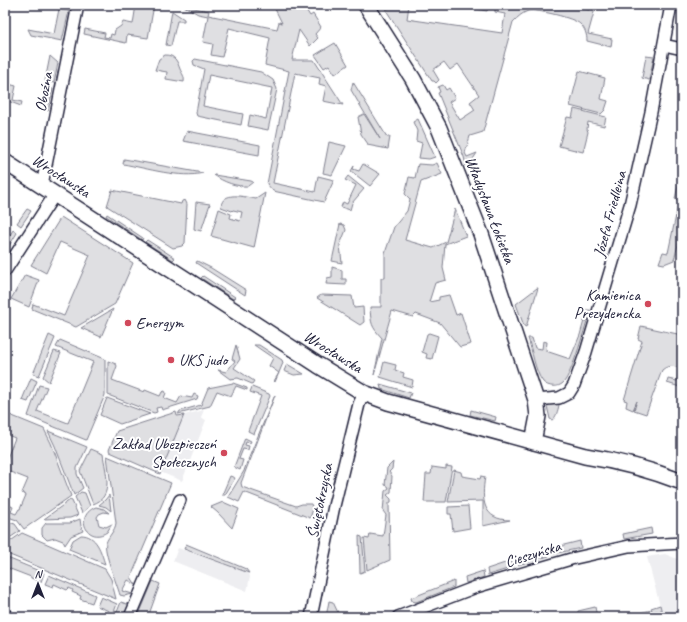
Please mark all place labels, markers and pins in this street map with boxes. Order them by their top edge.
place label: Kamienica Prezydencka [574,285,642,323]
marker: Kamienica Prezydencka [643,299,653,309]
place label: Energym [136,313,185,333]
marker: Energym [123,318,133,328]
place label: UKS judo [179,350,229,370]
marker: UKS judo [166,355,176,365]
place label: Zakład Ubezpieczeń Społecznych [112,434,218,472]
marker: Zakład Ubezpieczeń Społecznych [219,448,229,458]

